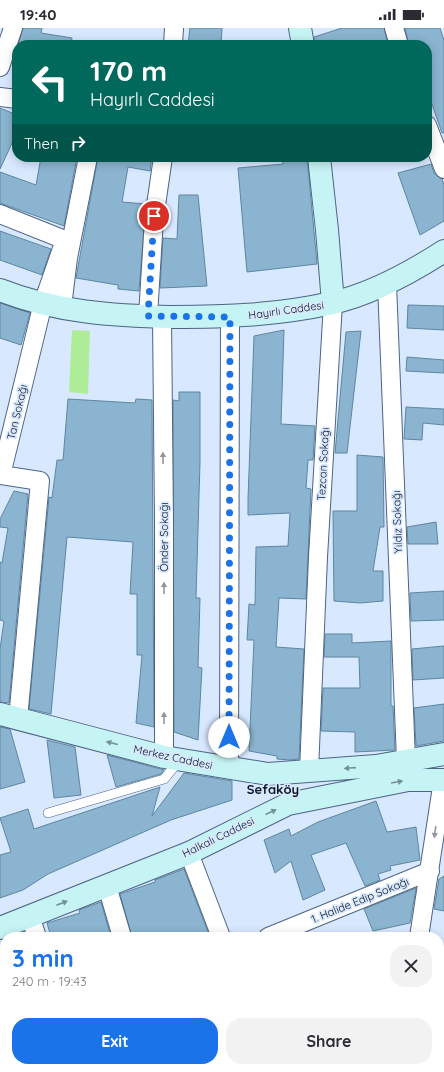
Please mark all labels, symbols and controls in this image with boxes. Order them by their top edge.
text: 19:40 [20,5,56,24]
text: 170 m [90,53,167,88]
icon: left [24,56,76,108]
text: Hayırlı Caddesi [90,88,215,111]
icon: right [67,132,89,154]
text: Then [24,134,59,153]
pin [137,199,171,233]
icon: arrive [143,205,165,227]
street label: Hayırlı Caddesi [247,298,325,322]
street label: Tan Sokağı [4,383,30,441]
street label: Tezcan Sokağı [314,427,332,501]
one-way arrow [160,451,166,464]
street label: Yıldız Sokağı [389,490,405,554]
street label: Önder Sokağı [157,502,171,572]
one-way arrow [161,581,167,594]
one-way arrow [161,711,167,724]
position arrow [208,716,250,758]
one-way arrow [105,740,118,746]
street label: Merkez Caddesi [132,742,214,772]
one-way arrow [344,764,356,771]
one-way arrow [391,779,403,785]
district label: Sefaköy [247,781,299,797]
one-way arrow [265,809,277,815]
street label: Halkalı Caddesi [180,814,256,860]
one-way arrow [432,826,438,838]
street label: 1. Halide Edip Sokağı [309,874,411,926]
one-way arrow [57,900,69,906]
text: 3 min [12,943,74,973]
button: close [390,945,432,987]
text: 240 m · 19:43 [12,973,87,989]
button: Exit [12,1018,218,1064]
button: Share [226,1018,432,1064]

